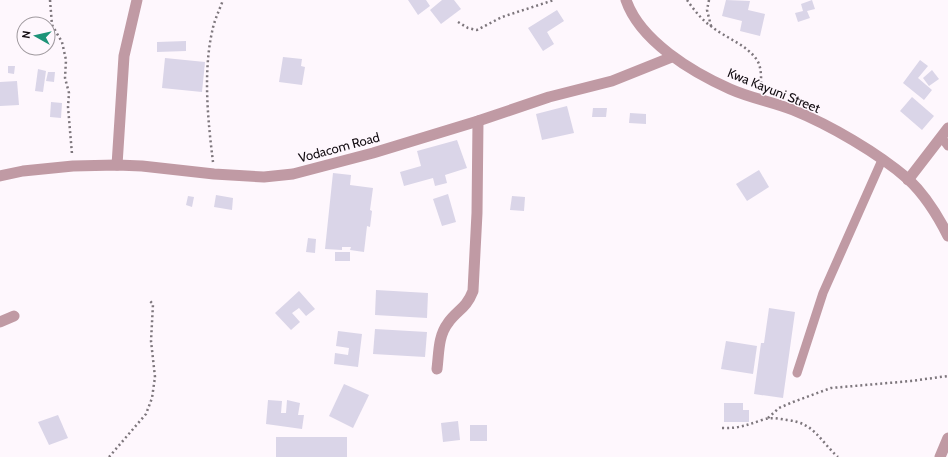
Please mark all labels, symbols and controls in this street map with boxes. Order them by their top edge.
north arrow [16,16,56,56]
text: N [19,30,34,39]
street label: Kwa Kayuni Street [725,64,823,116]
street label: Vodacom Road [297,128,381,166]

